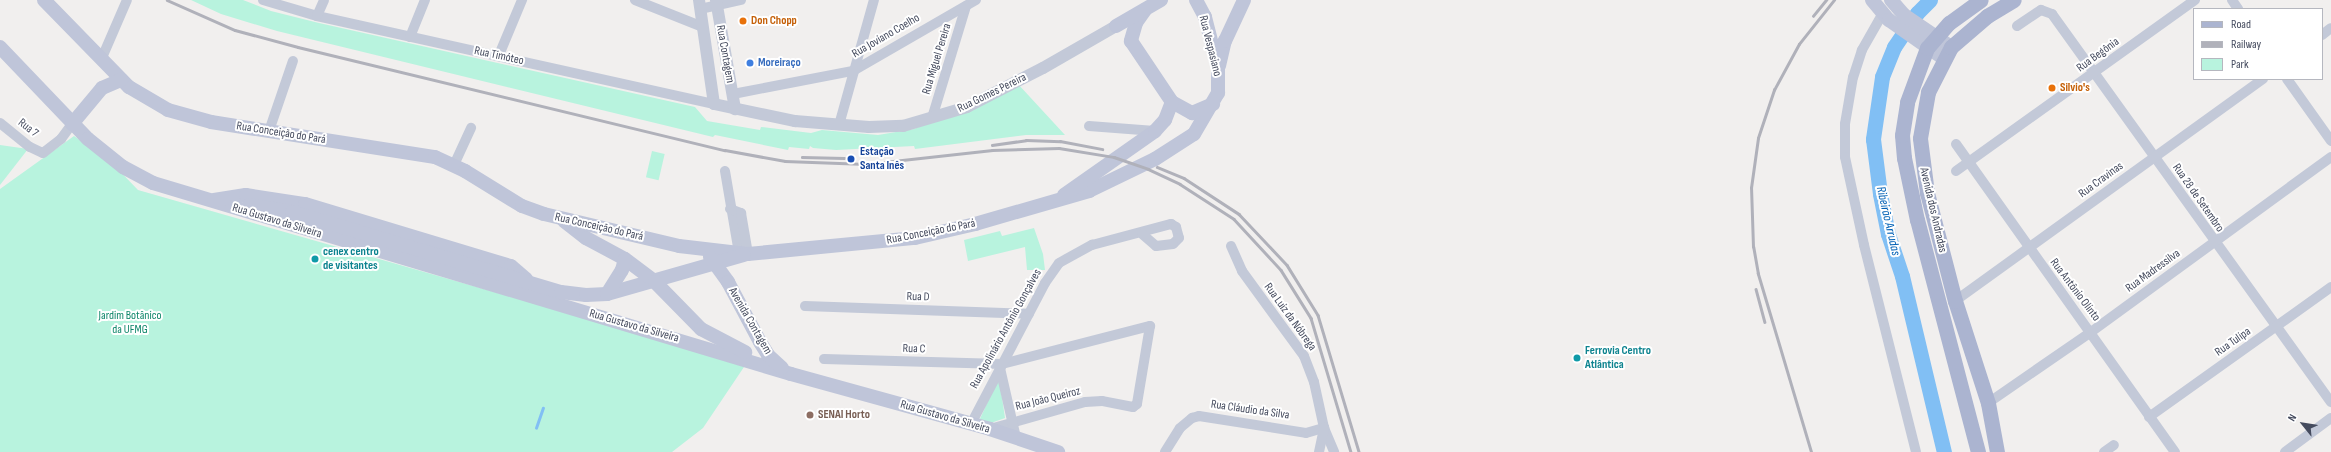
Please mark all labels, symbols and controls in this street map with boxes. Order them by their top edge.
legend [2193,8,2323,80]
street label: Rua Joviano Coelho [850,11,922,61]
place label: Don Chopp [751,14,797,28]
street label: Rua Vespasiano [1196,14,1224,78]
marker: Don Chopp [738,16,748,26]
text: Road [2231,17,2251,32]
street label: Rua Miguel Pereira [919,22,955,96]
street label: Rua Contagem [713,24,737,84]
street label: Rua Begônia [2074,35,2122,75]
text: Railway [2231,37,2261,52]
street label: Rua Timóteo [473,44,525,68]
place label: Moreiraço [758,56,801,70]
text: Park [2231,57,2249,72]
marker: Moreiraço [745,58,755,68]
street label: Rua Gomes Pereira [955,70,1029,116]
place label: Silvio's [2060,81,2090,95]
marker: Silvio's [2047,83,2057,93]
street label: Rua 7 [15,116,41,140]
street label: Rua Conceição do Pará [235,119,327,147]
place label: Estação Santa Inês [860,145,904,173]
marker: Estação Santa Inês [845,153,857,165]
street label: Rua Cravinas [2076,159,2126,201]
street label: Rua 28 de Setembro [2169,161,2227,235]
street label: Avenida dos Andradas [1916,166,1950,254]
water label: Ribeirão Arrudas [1872,185,1904,257]
street label: Rua Gustavo da Silveira [231,201,323,241]
street label: Rua Conceição do Pará [553,210,645,244]
street label: Rua Conceição do Pará [885,216,977,248]
place label: cenex centro de visitantes [323,245,379,273]
street label: Rua Madressilva [2123,246,2183,296]
marker: cenex centro de visitantes [310,254,320,264]
street label: Rua Antônio Olinto [2047,256,2103,324]
street label: Rua Apolinário Antônio Gonçalves [967,267,1045,391]
street label: Rua Luiz da Nóbrega [1261,280,1319,354]
street label: Avenida Contagem [725,285,775,357]
street label: Rua D [906,289,930,305]
street label: Rua Gustavo da Silveira [588,306,680,346]
park label: Jardim Botânico da UFMG [99,309,161,337]
street label: Rua Tulipa [2212,325,2254,359]
street label: Rua C [902,341,926,357]
place label: Ferrovia Centro Atlântica [1585,344,1651,372]
marker: Ferrovia Centro Atlântica [1572,353,1582,363]
street label: Rua João Queiroz [1014,384,1082,414]
street label: Rua Gustavo da Silveira [899,397,991,437]
street label: Rua Cláudio da Silva [1210,397,1290,423]
north arrow [2283,404,2323,444]
place label: SENAI Horto [818,408,870,422]
marker: SENAI Horto [805,410,815,420]
text: N [2285,412,2299,424]

